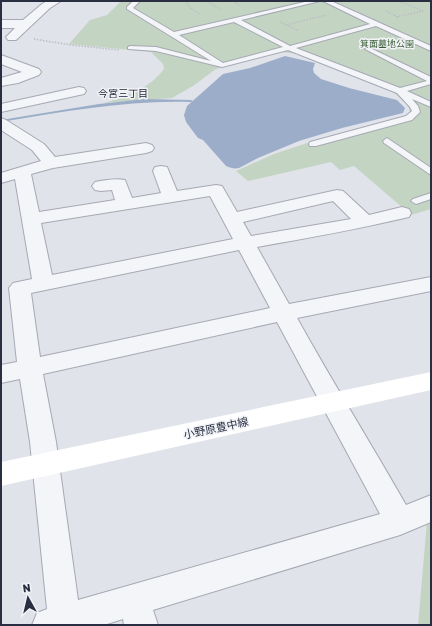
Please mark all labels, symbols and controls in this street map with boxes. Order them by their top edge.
park label: 箕面墓地公園 [360,39,414,49]
district label: 今宮三丁目 [98,88,148,100]
street label: 小野原豊中線 [182,415,250,442]
north arrow [8,578,48,618]
text: N [22,582,32,596]

